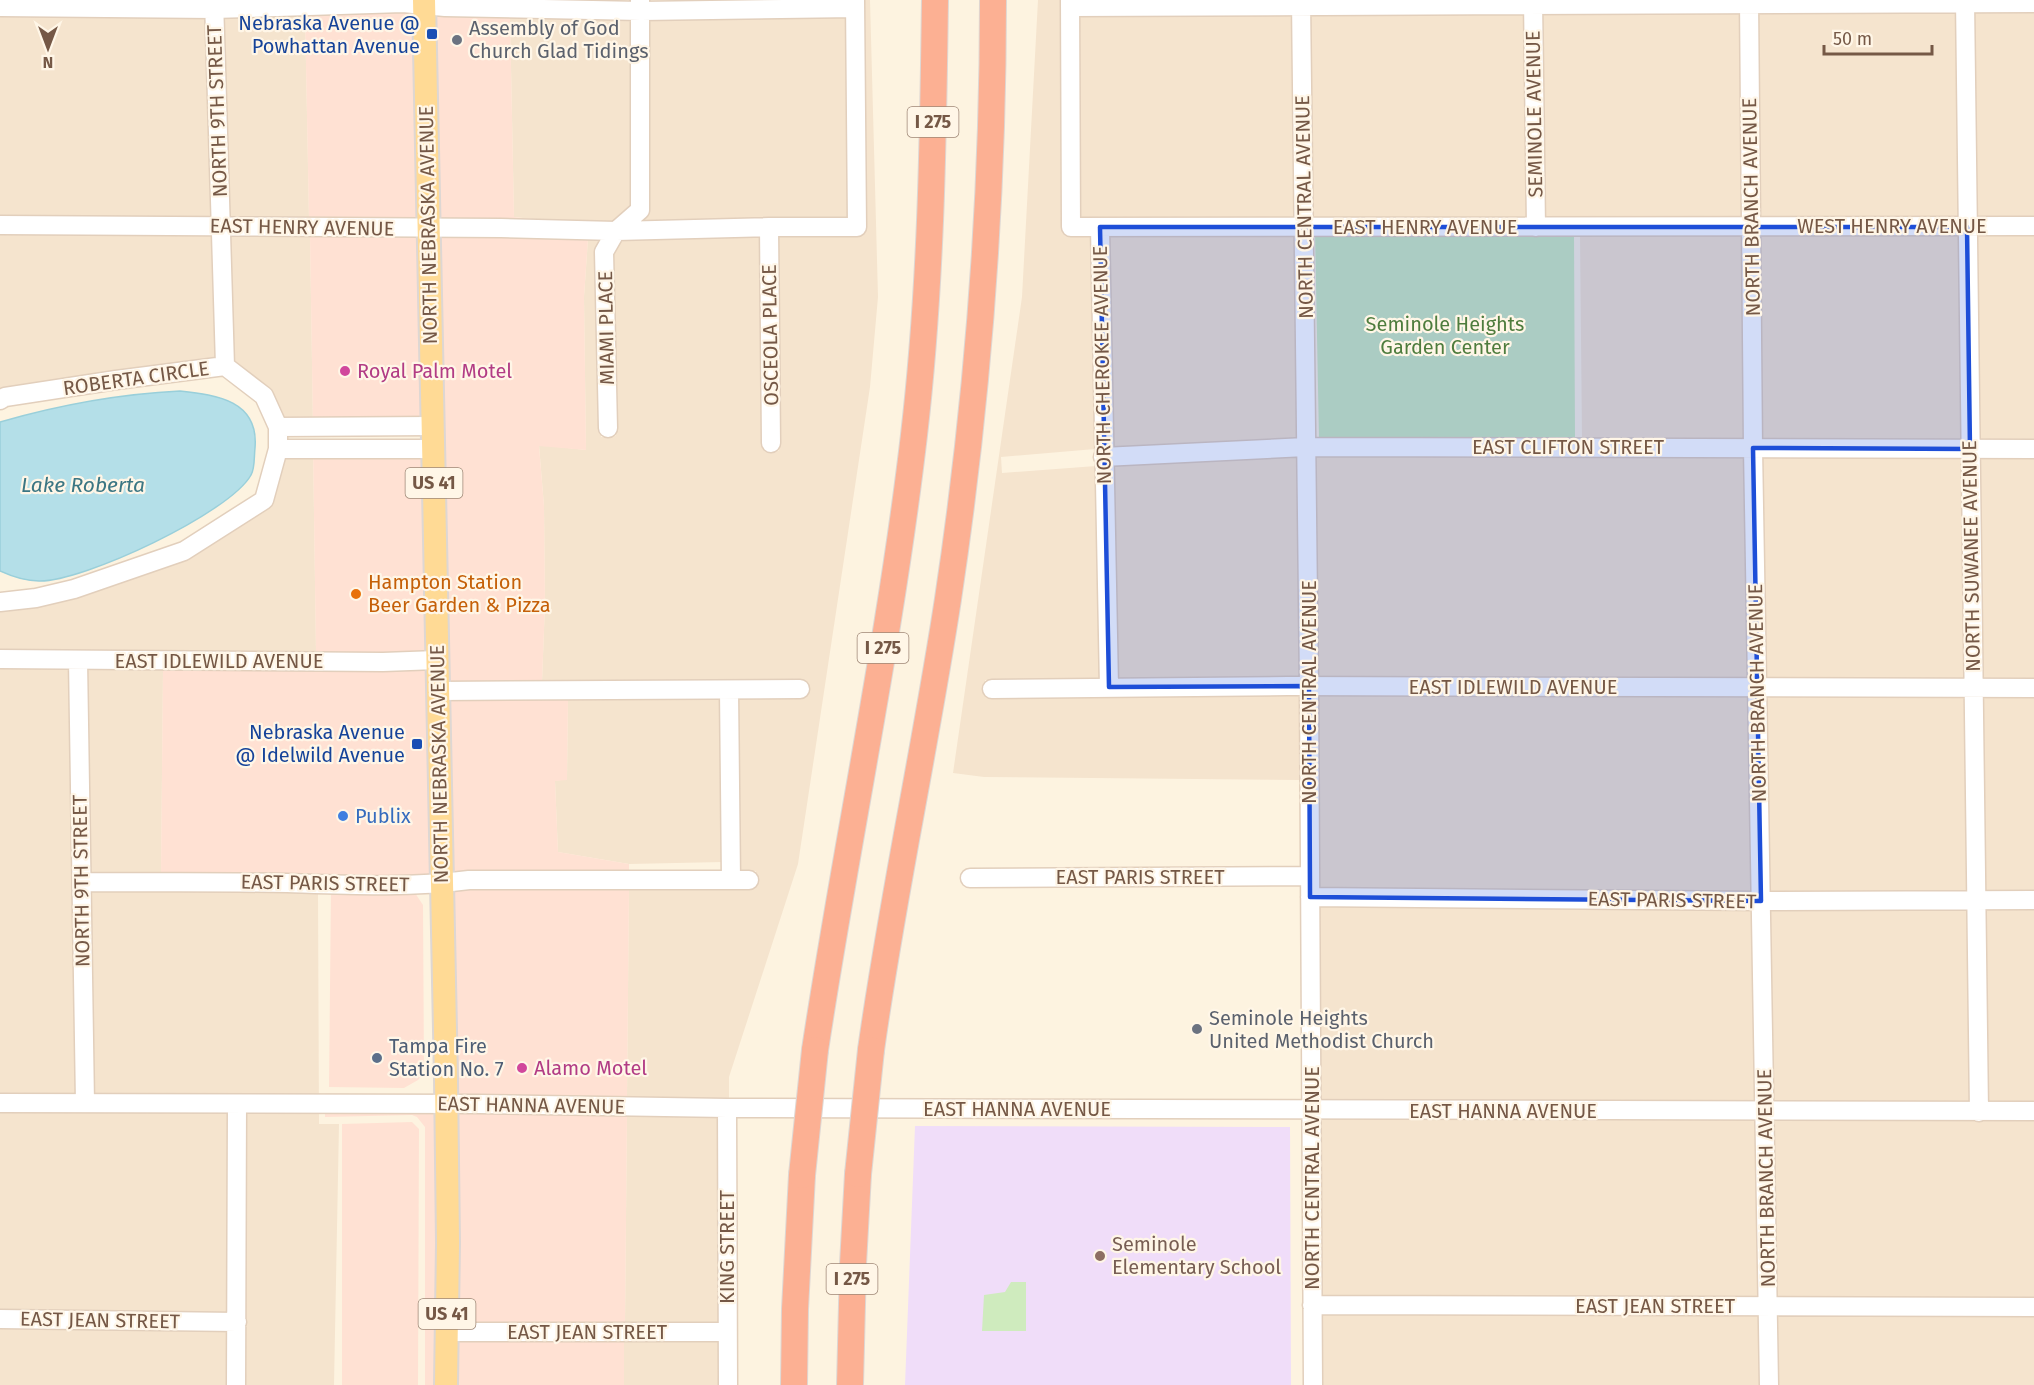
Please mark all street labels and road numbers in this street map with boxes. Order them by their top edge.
street label: NORTH 9TH STREET [202,24,232,198]
street label: SEMINOLE AVENUE [1521,30,1547,198]
street label: NORTH CENTRAL AVENUE [1290,95,1318,319]
street label: NORTH BRANCH AVENUE [1737,98,1765,316]
street label: NORTH NEBRASKA AVENUE [414,106,442,344]
road number: I 275 [908,107,958,137]
street label: EAST HENRY AVENUE [209,213,395,241]
street label: WEST HENRY AVENUE [1797,214,1987,238]
street label: EAST HENRY AVENUE [1333,215,1517,239]
street label: NORTH CHEROKEE AVENUE [1088,245,1116,485]
street label: OSCEOLA PLACE [757,264,783,406]
street label: MIAMI PLACE [593,271,619,385]
street label: ROBERTA CIRCLE [61,356,211,400]
street label: EAST CLIFTON STREET [1472,435,1665,459]
street label: NORTH SUWANEE AVENUE [1957,440,1985,672]
road number: US 41 [406,468,462,498]
street label: NORTH CENTRAL AVENUE [1297,580,1321,804]
street label: NORTH BRANCH AVENUE [1743,584,1771,802]
road number: I 275 [858,633,908,663]
street label: NORTH NEBRASKA AVENUE [425,645,453,883]
street label: EAST IDLEWILD AVENUE [115,649,323,673]
street label: EAST IDLEWILD AVENUE [1409,675,1617,699]
street label: NORTH 9TH STREET [67,794,95,967]
street label: EAST PARIS STREET [1056,865,1225,889]
street label: EAST PARIS STREET [240,870,410,896]
street label: EAST PARIS STREET [1587,887,1757,913]
street label: NORTH CENTRAL AVENUE [1300,1066,1324,1290]
street label: NORTH BRANCH AVENUE [1752,1069,1780,1287]
street label: EAST HANNA AVENUE [437,1091,625,1119]
street label: EAST HANNA AVENUE [923,1097,1111,1121]
street label: EAST HANNA AVENUE [1409,1099,1597,1123]
street label: KING STREET [715,1189,739,1304]
road number: I 275 [826,1264,878,1294]
street label: EAST JEAN STREET [1575,1294,1736,1318]
road number: US 41 [418,1299,476,1329]
street label: EAST JEAN STREET [20,1307,181,1333]
street label: EAST JEAN STREET [507,1320,668,1344]

